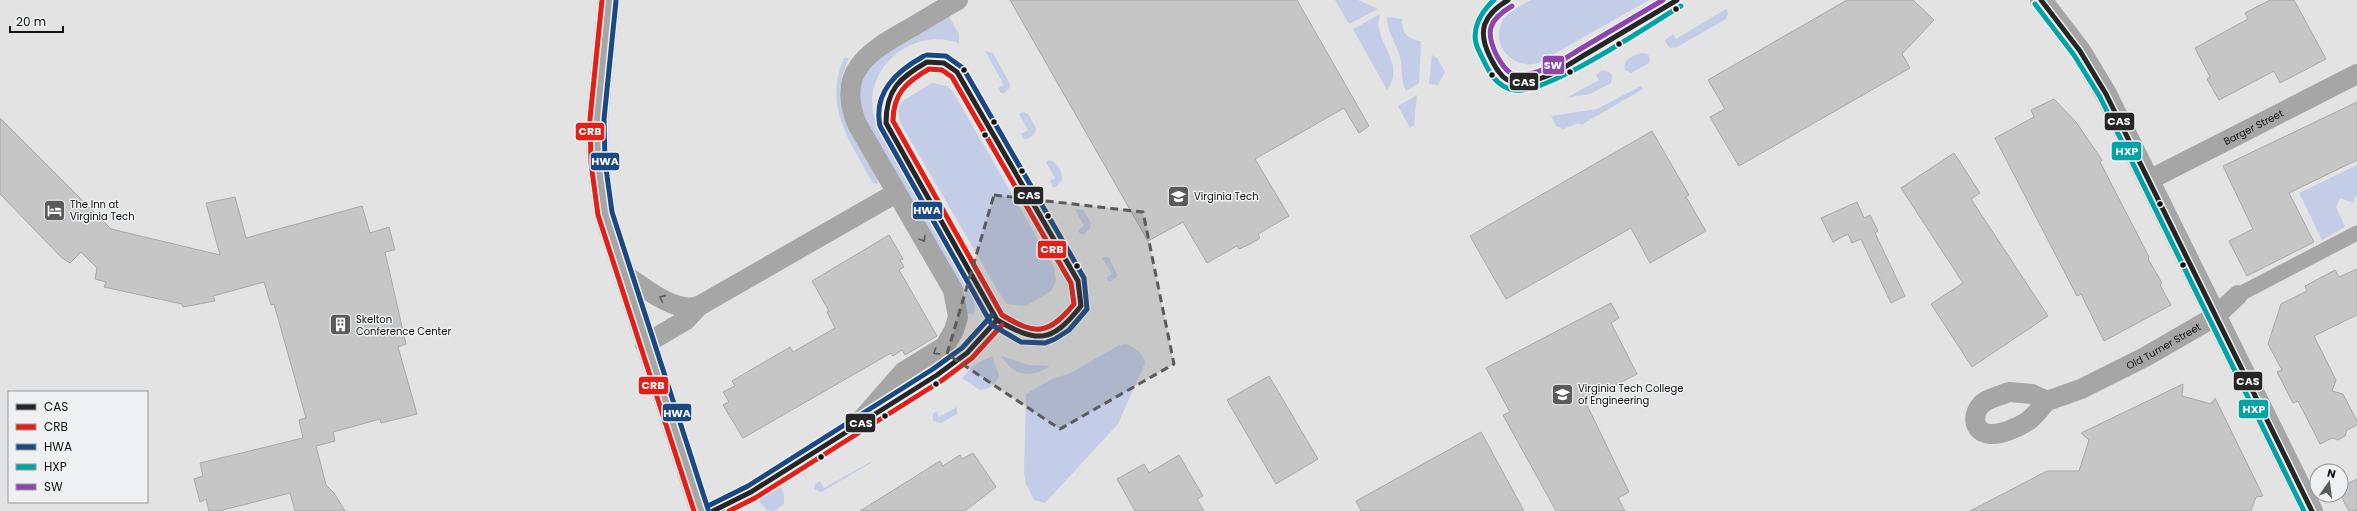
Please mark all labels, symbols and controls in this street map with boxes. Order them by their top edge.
unlabelled marker [1671,4,1681,14]
scale bar [10,8,63,34]
text: 20 m [16,13,46,30]
unlabelled marker [1614,39,1624,49]
line badge: SW [1542,55,1565,75]
text: SW [1544,57,1563,73]
unlabelled marker [959,65,969,75]
unlabelled marker [1565,67,1575,77]
unlabelled marker [1487,70,1497,80]
line badge: CAS [1509,72,1539,91]
text: CAS [1512,74,1536,90]
street label: Barger Street [2221,105,2286,148]
line badge: CAS [2104,112,2135,131]
text: CAS [2107,113,2131,129]
unlabelled marker [989,117,999,127]
line badge: CRB [575,122,605,141]
text: CRB [579,123,601,139]
unlabelled marker [980,130,990,140]
line badge: HXP [2111,141,2142,161]
text: HXP [2116,143,2139,159]
line badge: HWA [590,152,620,171]
text: HWA [591,153,619,169]
unlabelled marker [1017,166,1027,176]
school or university icon: Virginia Tech [1165,183,1191,209]
line badge: CAS [1013,186,1044,205]
text: CAS [1017,187,1041,203]
place label: Virginia Tech [1194,189,1259,204]
hotel icon: The Inn at Virginia Tech [41,197,67,223]
place label: The Inn at Virginia Tech [70,197,135,224]
unlabelled marker [2155,199,2165,209]
line badge: HWA [912,201,943,220]
text: HWA [913,202,941,218]
unlabelled marker [1043,211,1053,221]
one-way arrow [918,235,925,242]
line badge: CRB [1037,240,1067,259]
text: CRB [1041,241,1063,257]
unlabelled marker [2178,260,2188,270]
unlabelled marker [1072,261,1082,271]
one-way arrow [659,295,667,303]
building icon: Skelton Conference Center [328,312,354,338]
place label: Skelton Conference Center [356,312,451,339]
street label: Old Turner Street [2123,319,2204,373]
one-way arrow [933,347,940,354]
line badge: CAS [2233,371,2263,391]
text: CAS [2236,373,2260,389]
line badge: CRB [638,376,669,395]
text: CRB [642,377,664,393]
unlabelled marker [931,379,941,389]
school or university icon: Virginia Tech College of Engineering [1549,381,1575,407]
place label: Virginia Tech College of Engineering [1578,381,1683,408]
legend [8,391,148,503]
text: CAS [44,398,68,415]
line badge: HXP [2238,399,2269,419]
text: HXP [2243,401,2266,417]
line badge: HWA [662,403,692,422]
text: HWA [663,405,691,421]
unlabelled marker [880,411,890,421]
line badge: CAS [845,413,876,433]
text: CAS [849,415,873,431]
text: CRB [44,418,68,435]
text: HWA [44,438,72,455]
unlabelled marker [816,452,826,462]
text: HXP [44,458,67,475]
north arrow [2309,463,2349,503]
text: N [2325,465,2337,482]
text: SW [44,478,63,495]

